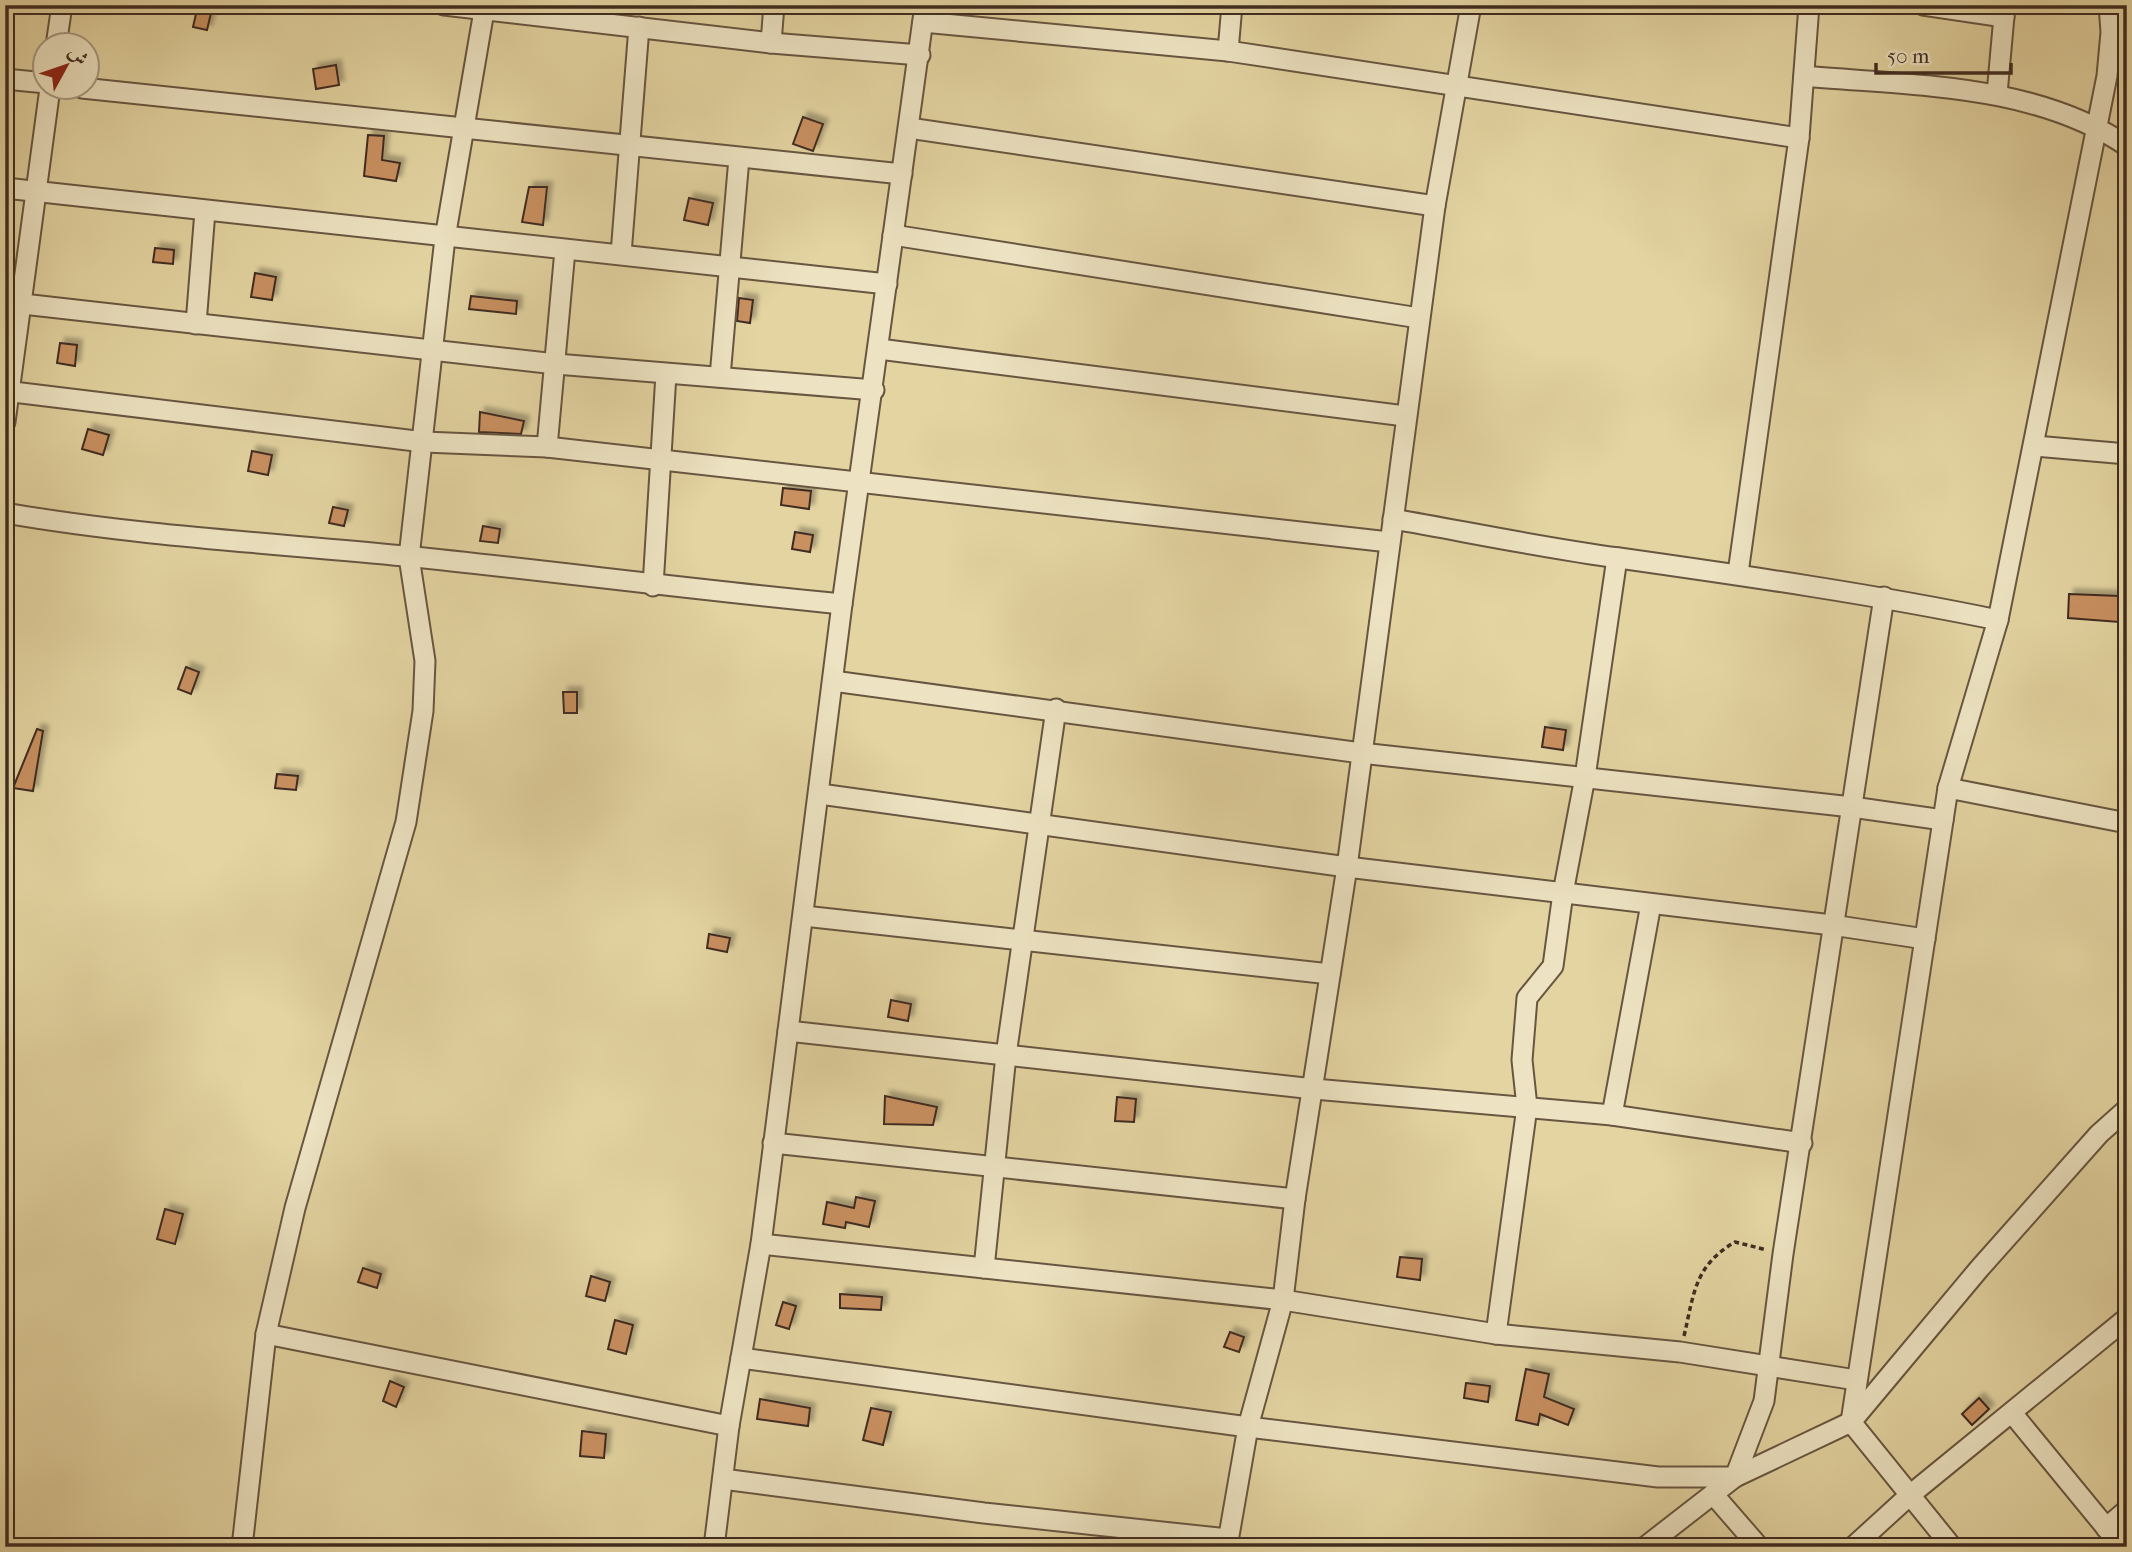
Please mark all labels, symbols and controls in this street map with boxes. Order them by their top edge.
north arrow [32,32,102,102]
scale bar [1876,32,2011,76]
text: ش [64,41,93,70]
text: 50 m [1887,44,1930,68]

